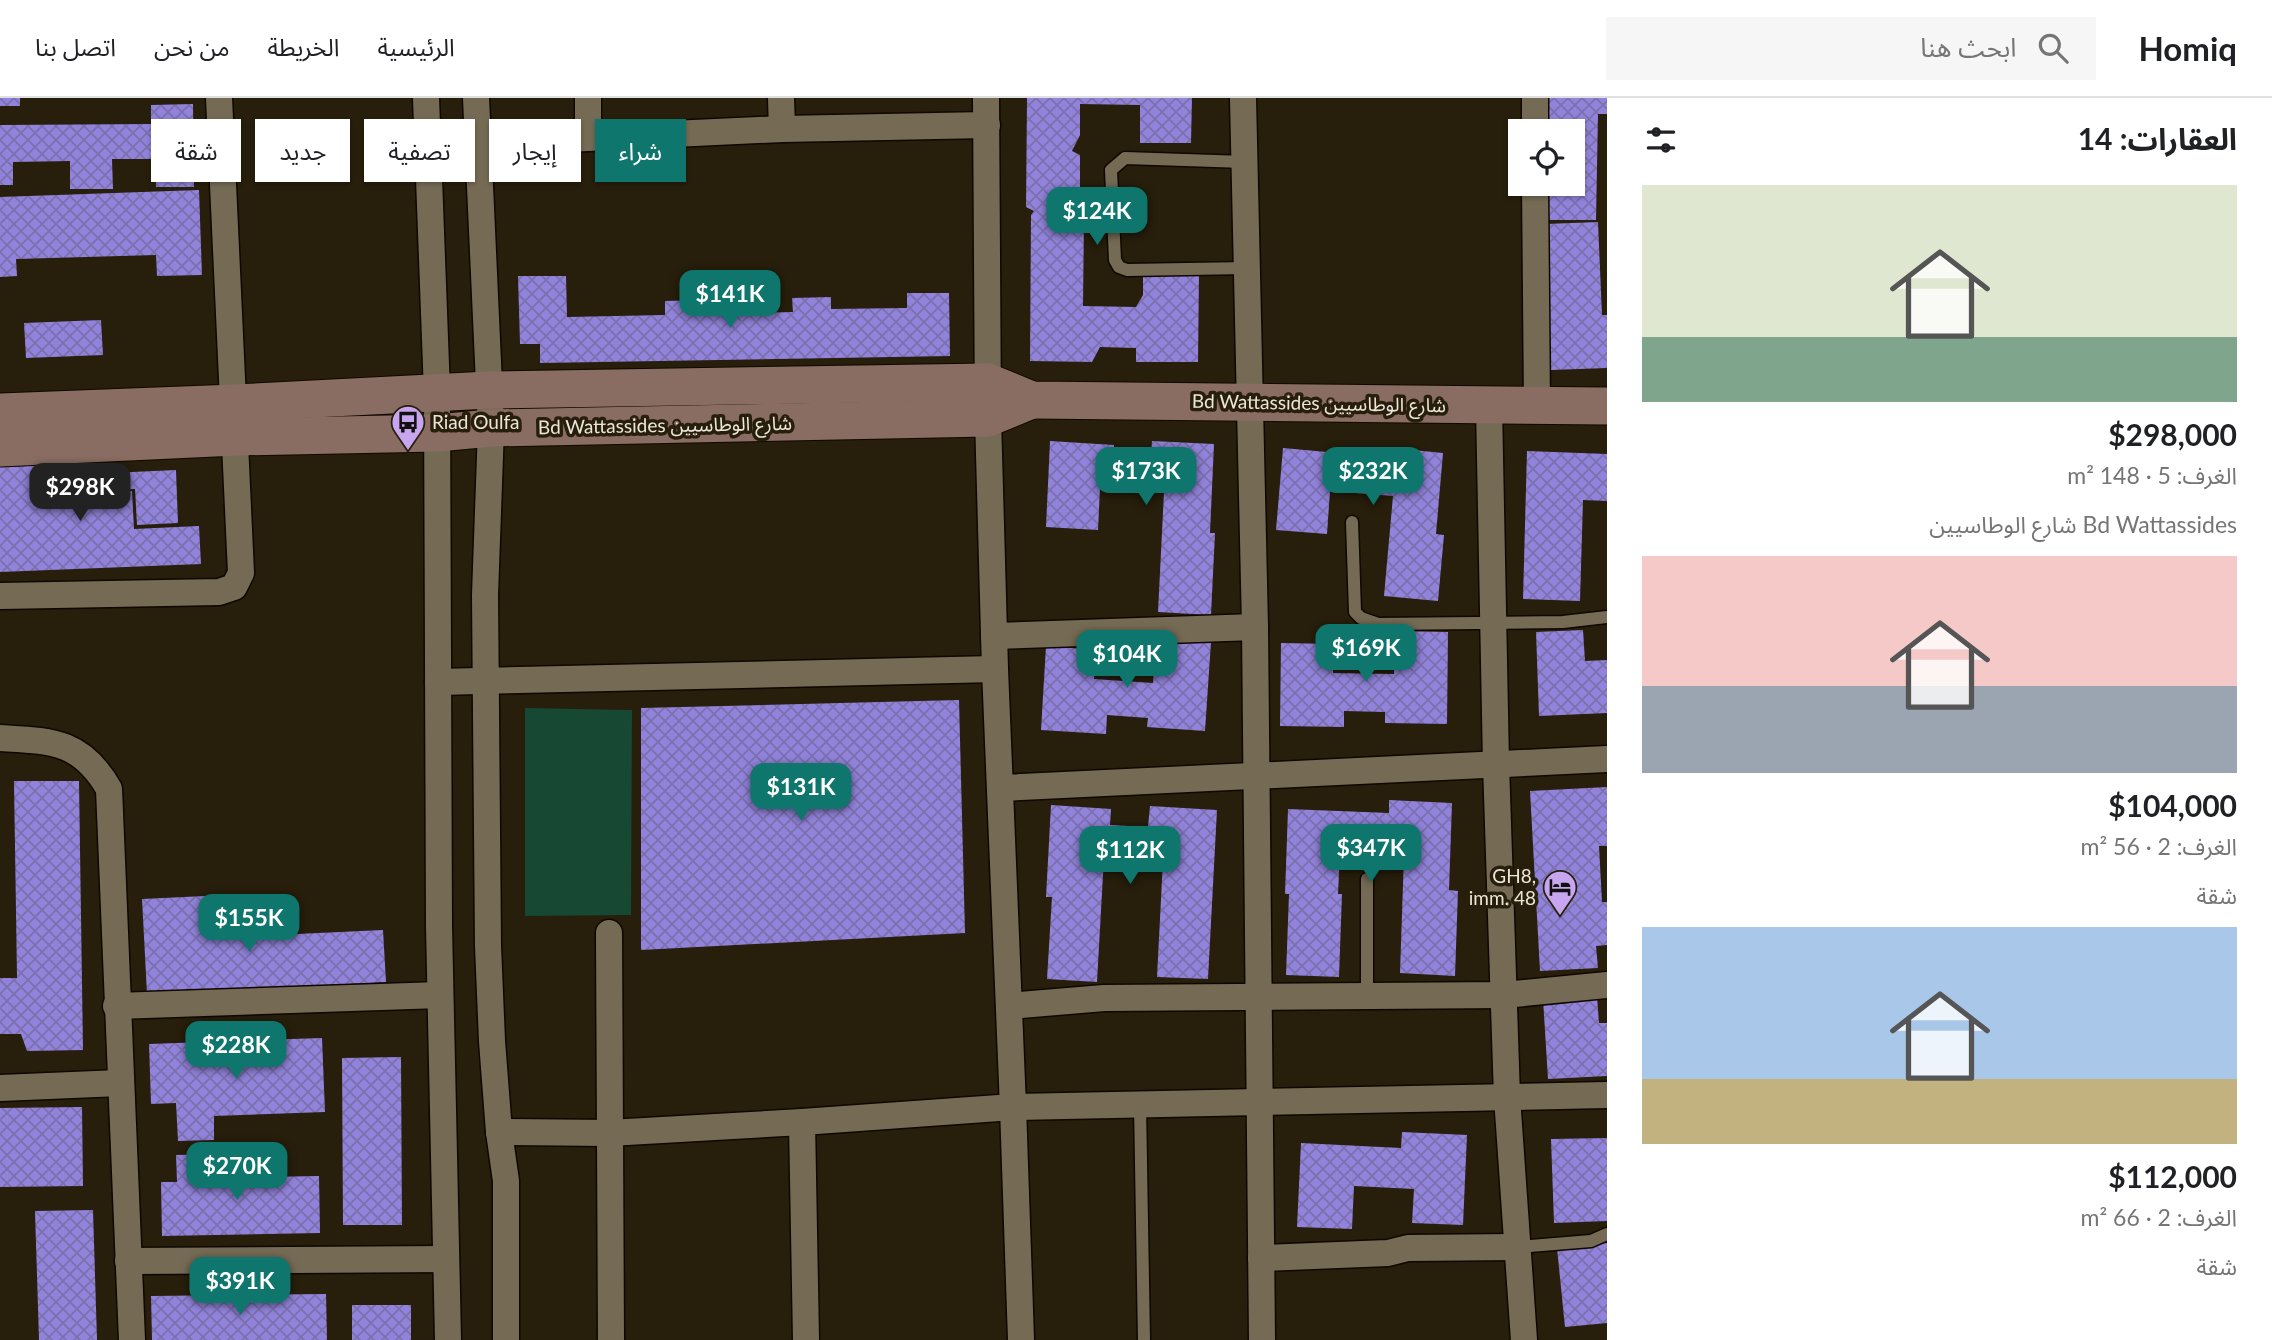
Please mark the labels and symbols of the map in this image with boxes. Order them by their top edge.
pin: $124K [1048,188,1146,247]
pin: $141K [681,271,779,330]
street label: Bd Wattassides شارع الوطاسيين [1192,389,1446,419]
bus stop icon: Riad Oulfa [389,403,427,452]
place label: Riad Oulfa [432,410,519,433]
street label: Bd Wattassides شارع الوطاسيين [538,411,792,441]
pin: $173K [1097,448,1195,507]
pin: $232K [1324,448,1422,507]
pin: $298K [31,464,129,523]
pin: $169K [1317,624,1415,684]
pin: $104K [1078,630,1176,690]
pin: $131K [752,764,850,823]
pin: $347K [1322,824,1420,884]
pin: $112K [1081,826,1179,886]
place label: GH8, imm. 48 [1469,864,1536,909]
hotel icon: GH8, imm. 48 [1541,868,1579,917]
pin: $155K [200,894,298,954]
pin: $228K [187,1021,285,1081]
pin: $270K [188,1142,286,1202]
pin: $391K [191,1258,289,1317]

